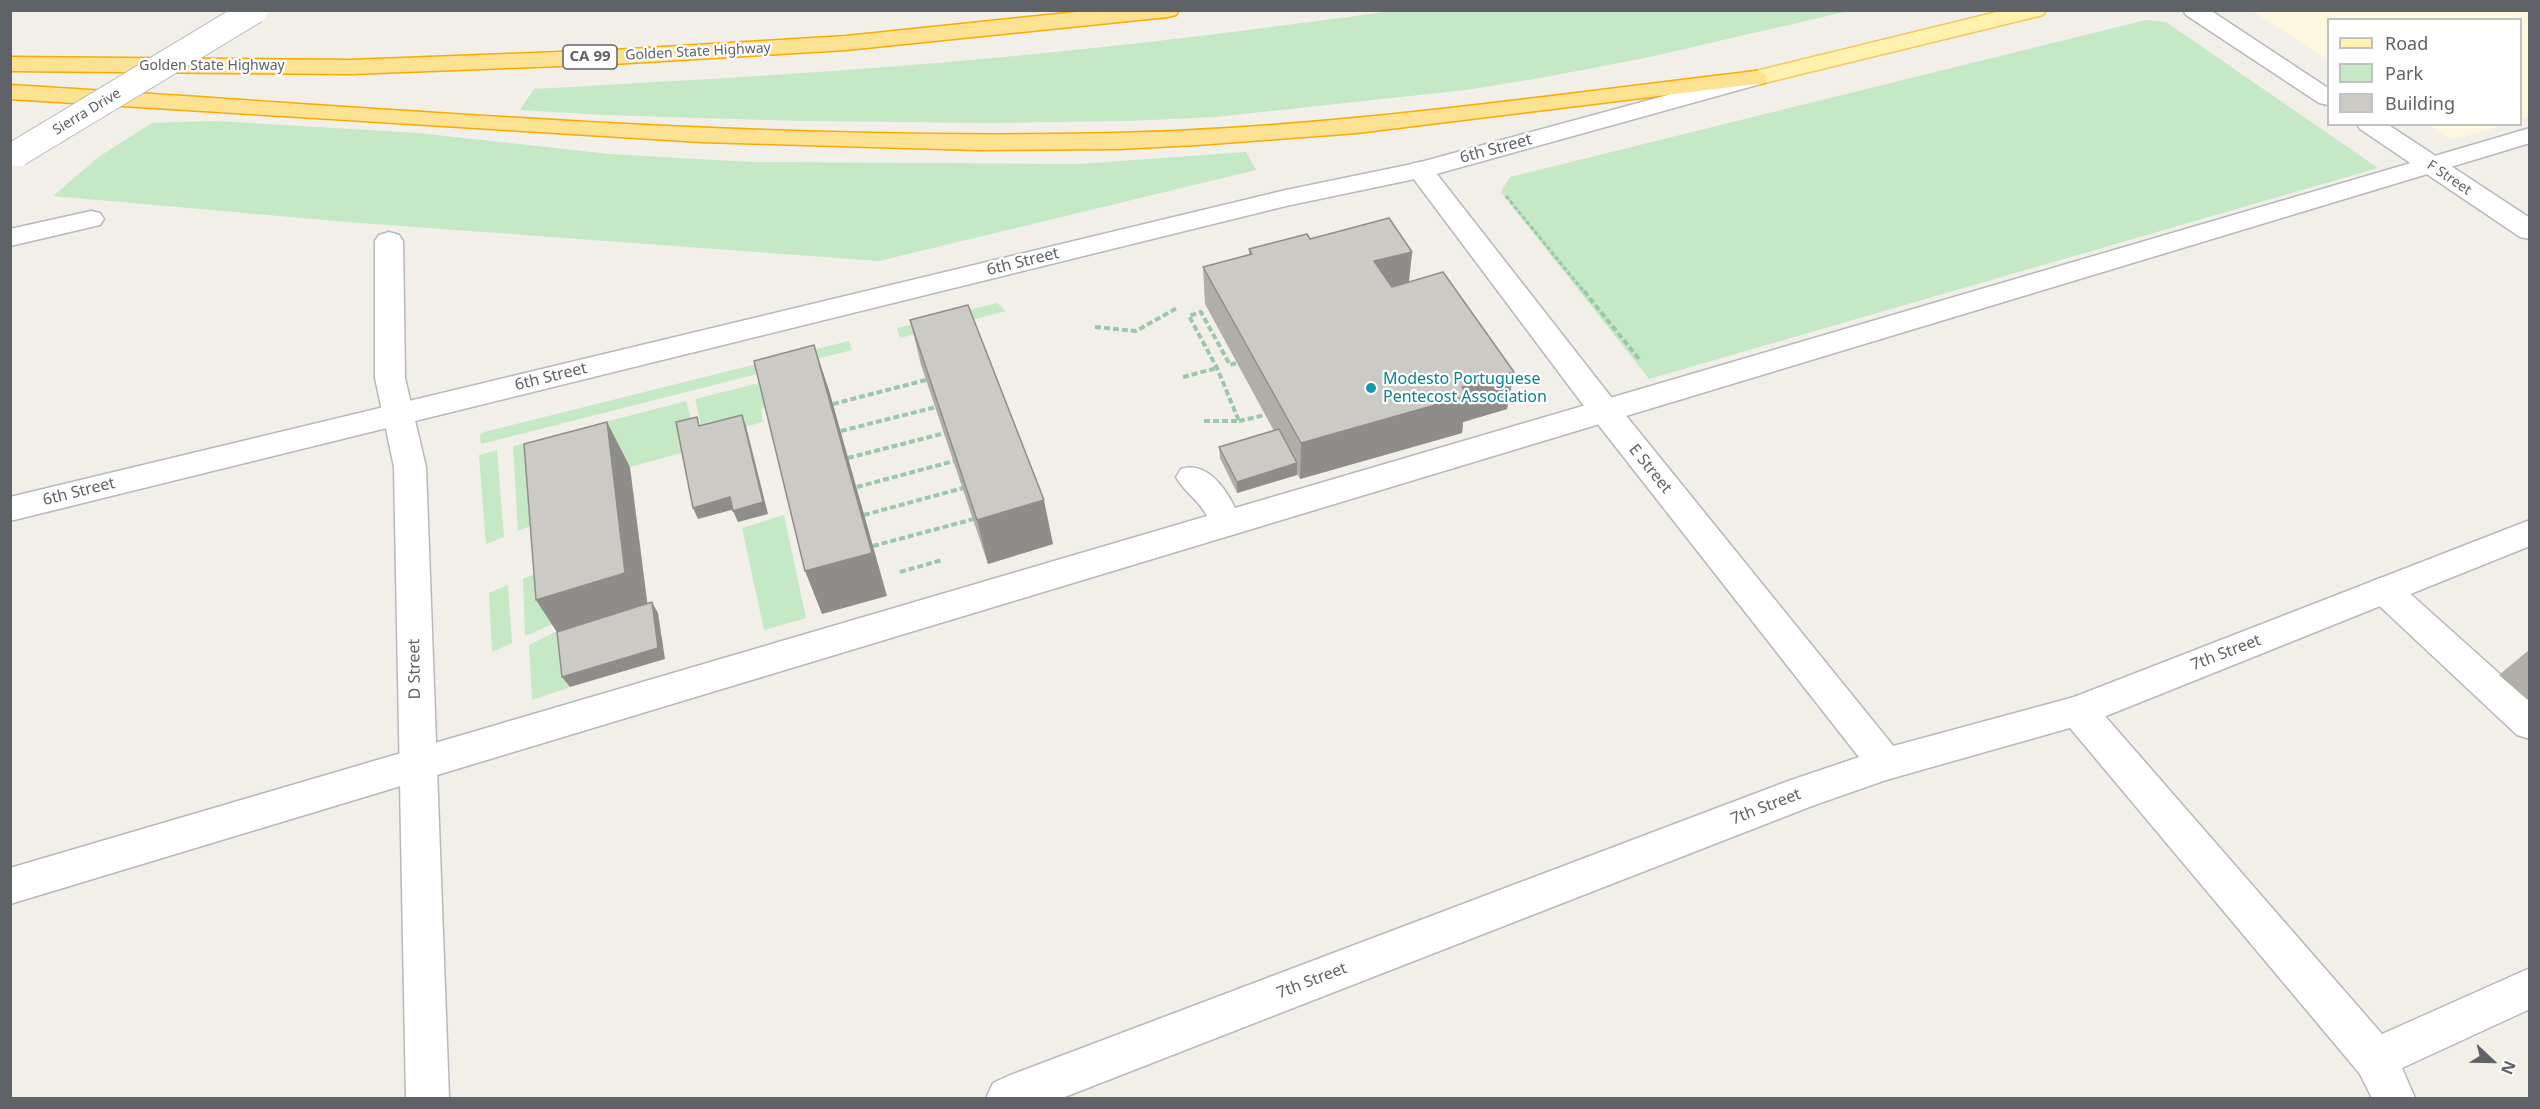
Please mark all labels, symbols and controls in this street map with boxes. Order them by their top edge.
legend [2327,18,2522,126]
text: Road [2385,31,2428,55]
street label: Golden State Highway [625,40,771,64]
road number: CA 99 [563,45,617,69]
street label: Golden State Highway [139,58,285,74]
text: Park [2385,61,2423,85]
street label: Sierra Drive [50,85,124,139]
text: Building [2385,91,2455,115]
street label: 6th Street [1458,130,1534,168]
street label: F Street [2424,157,2474,199]
street label: 6th Street [985,244,1061,280]
street label: 6th Street [513,359,589,395]
place label: Modesto Portuguese Pentecost Association [1383,369,1547,407]
marker: Modesto Portuguese Pentecost Association [1364,381,1378,395]
street label: E Street [1624,441,1676,497]
street label: 6th Street [41,474,117,510]
street label: 7th Street [2188,631,2264,675]
street label: D Street [405,639,425,699]
street label: 7th Street [1728,785,1804,829]
street label: 7th Street [1274,959,1350,1003]
north arrow [2462,1031,2522,1091]
text: N [2496,1058,2521,1078]

